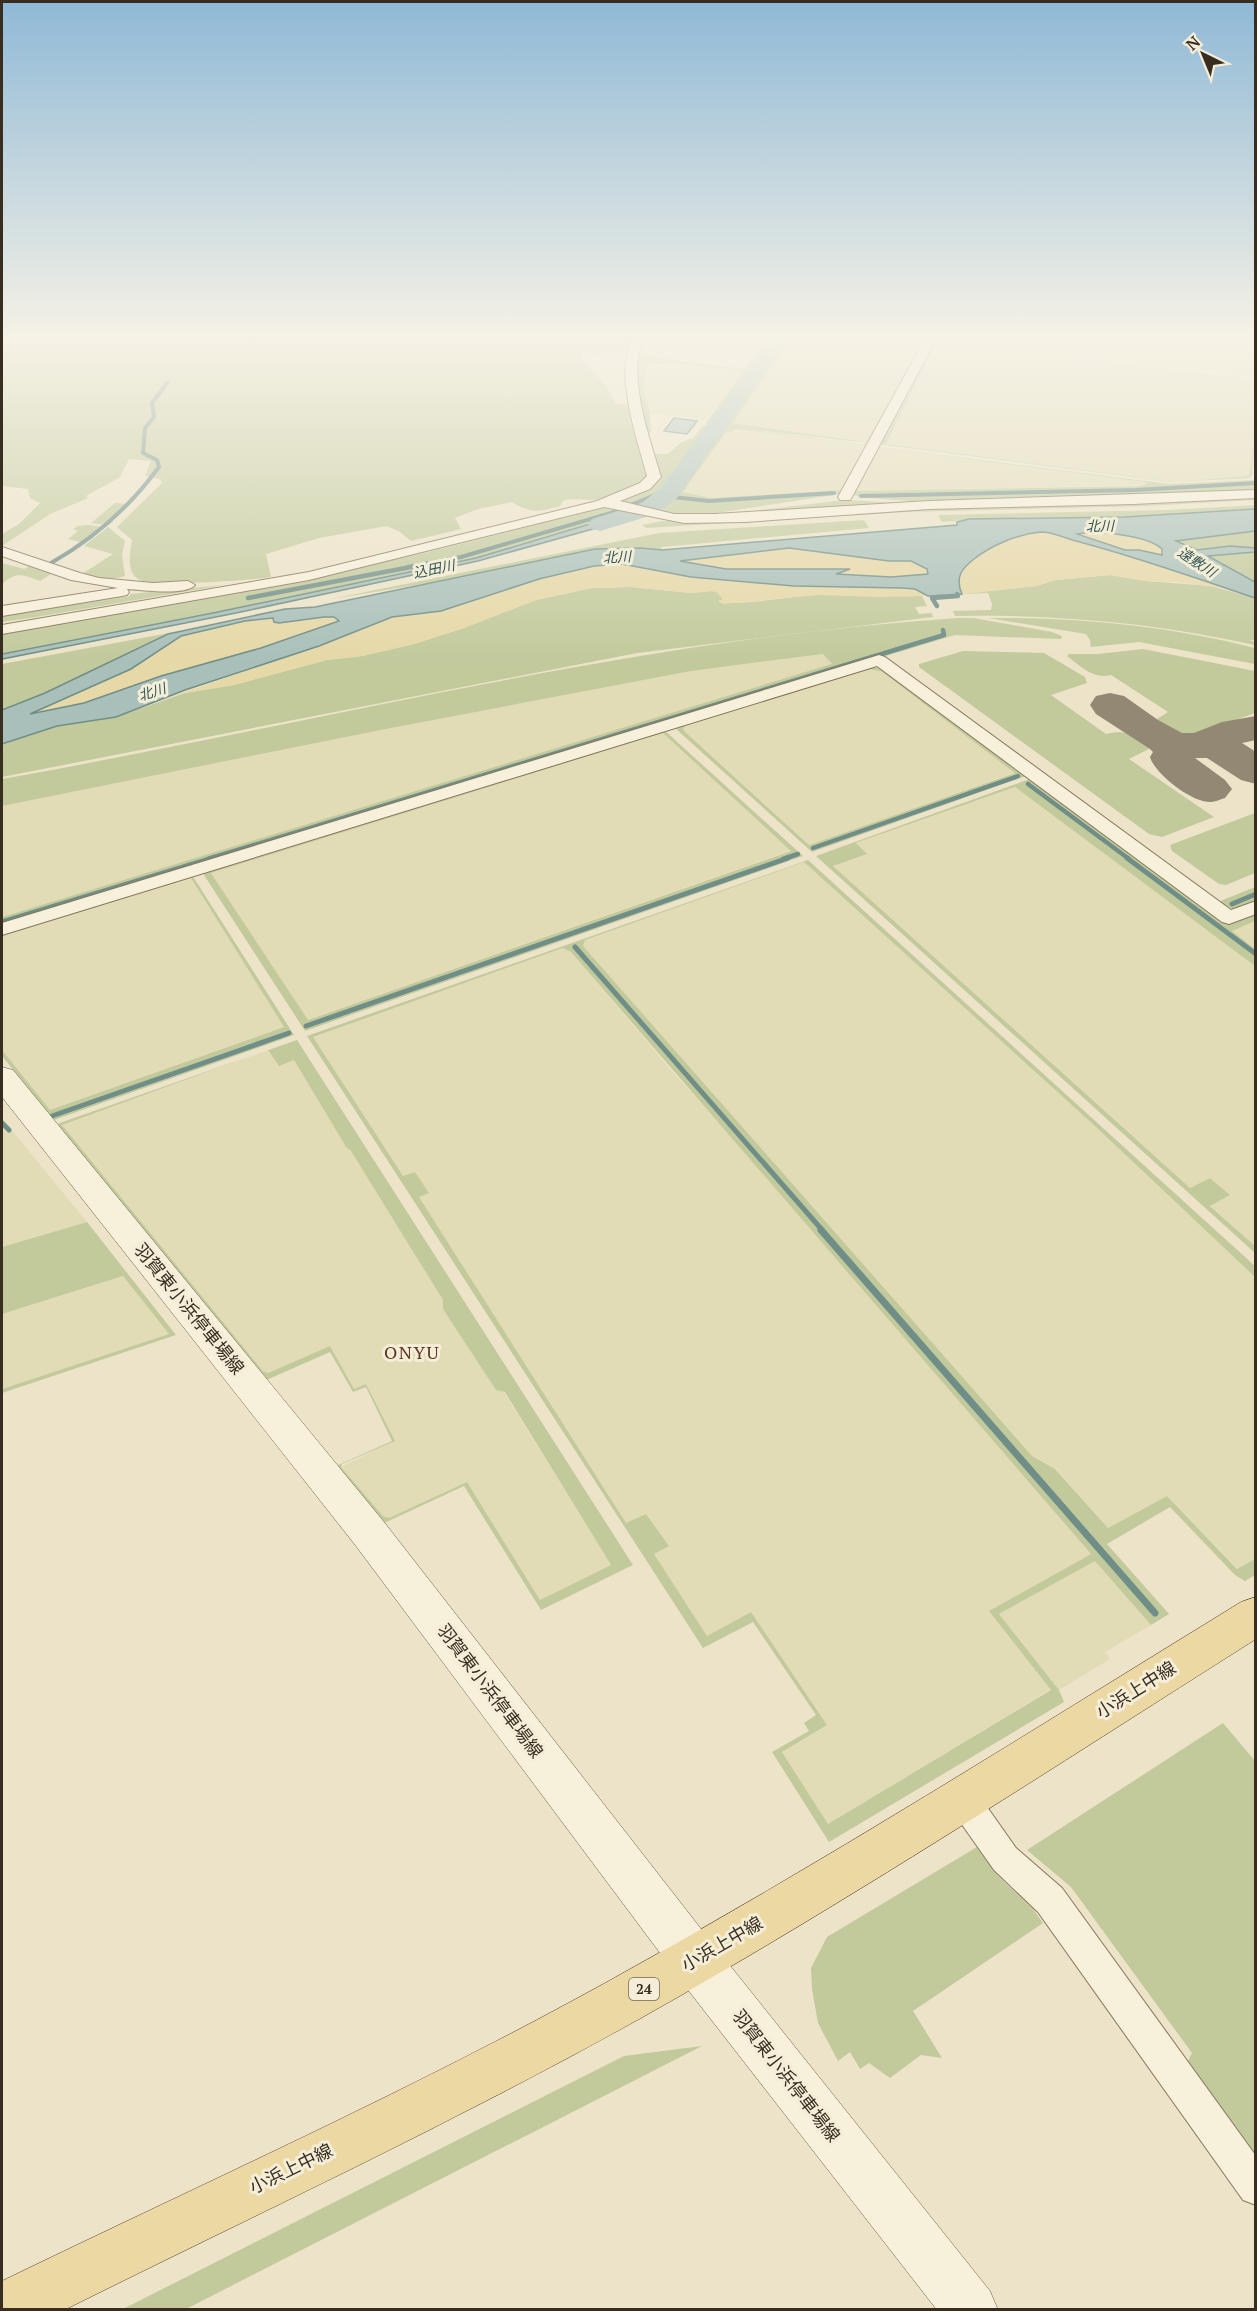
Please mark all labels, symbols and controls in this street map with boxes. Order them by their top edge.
north arrow [1173,24,1233,84]
text: N [1181,31,1205,55]
water label: 北川 [1086,516,1116,535]
water label: 遠敷川 [1174,542,1222,582]
water label: 北川 [602,546,633,567]
water label: 込田川 [411,555,458,582]
water label: 北川 [136,678,170,705]
street label: 羽賀東小浜停車場線 [129,1238,250,1379]
district label: ONYU [384,1340,440,1364]
street label: 羽賀東小浜停車場線 [432,1618,549,1762]
street label: 小浜上中線 [1091,1655,1180,1723]
street label: 小浜上中線 [677,1910,766,1976]
road number: 24 [629,1978,659,2000]
street label: 羽賀東小浜停車場線 [727,2004,846,2147]
street label: 小浜上中線 [245,2138,336,2199]

